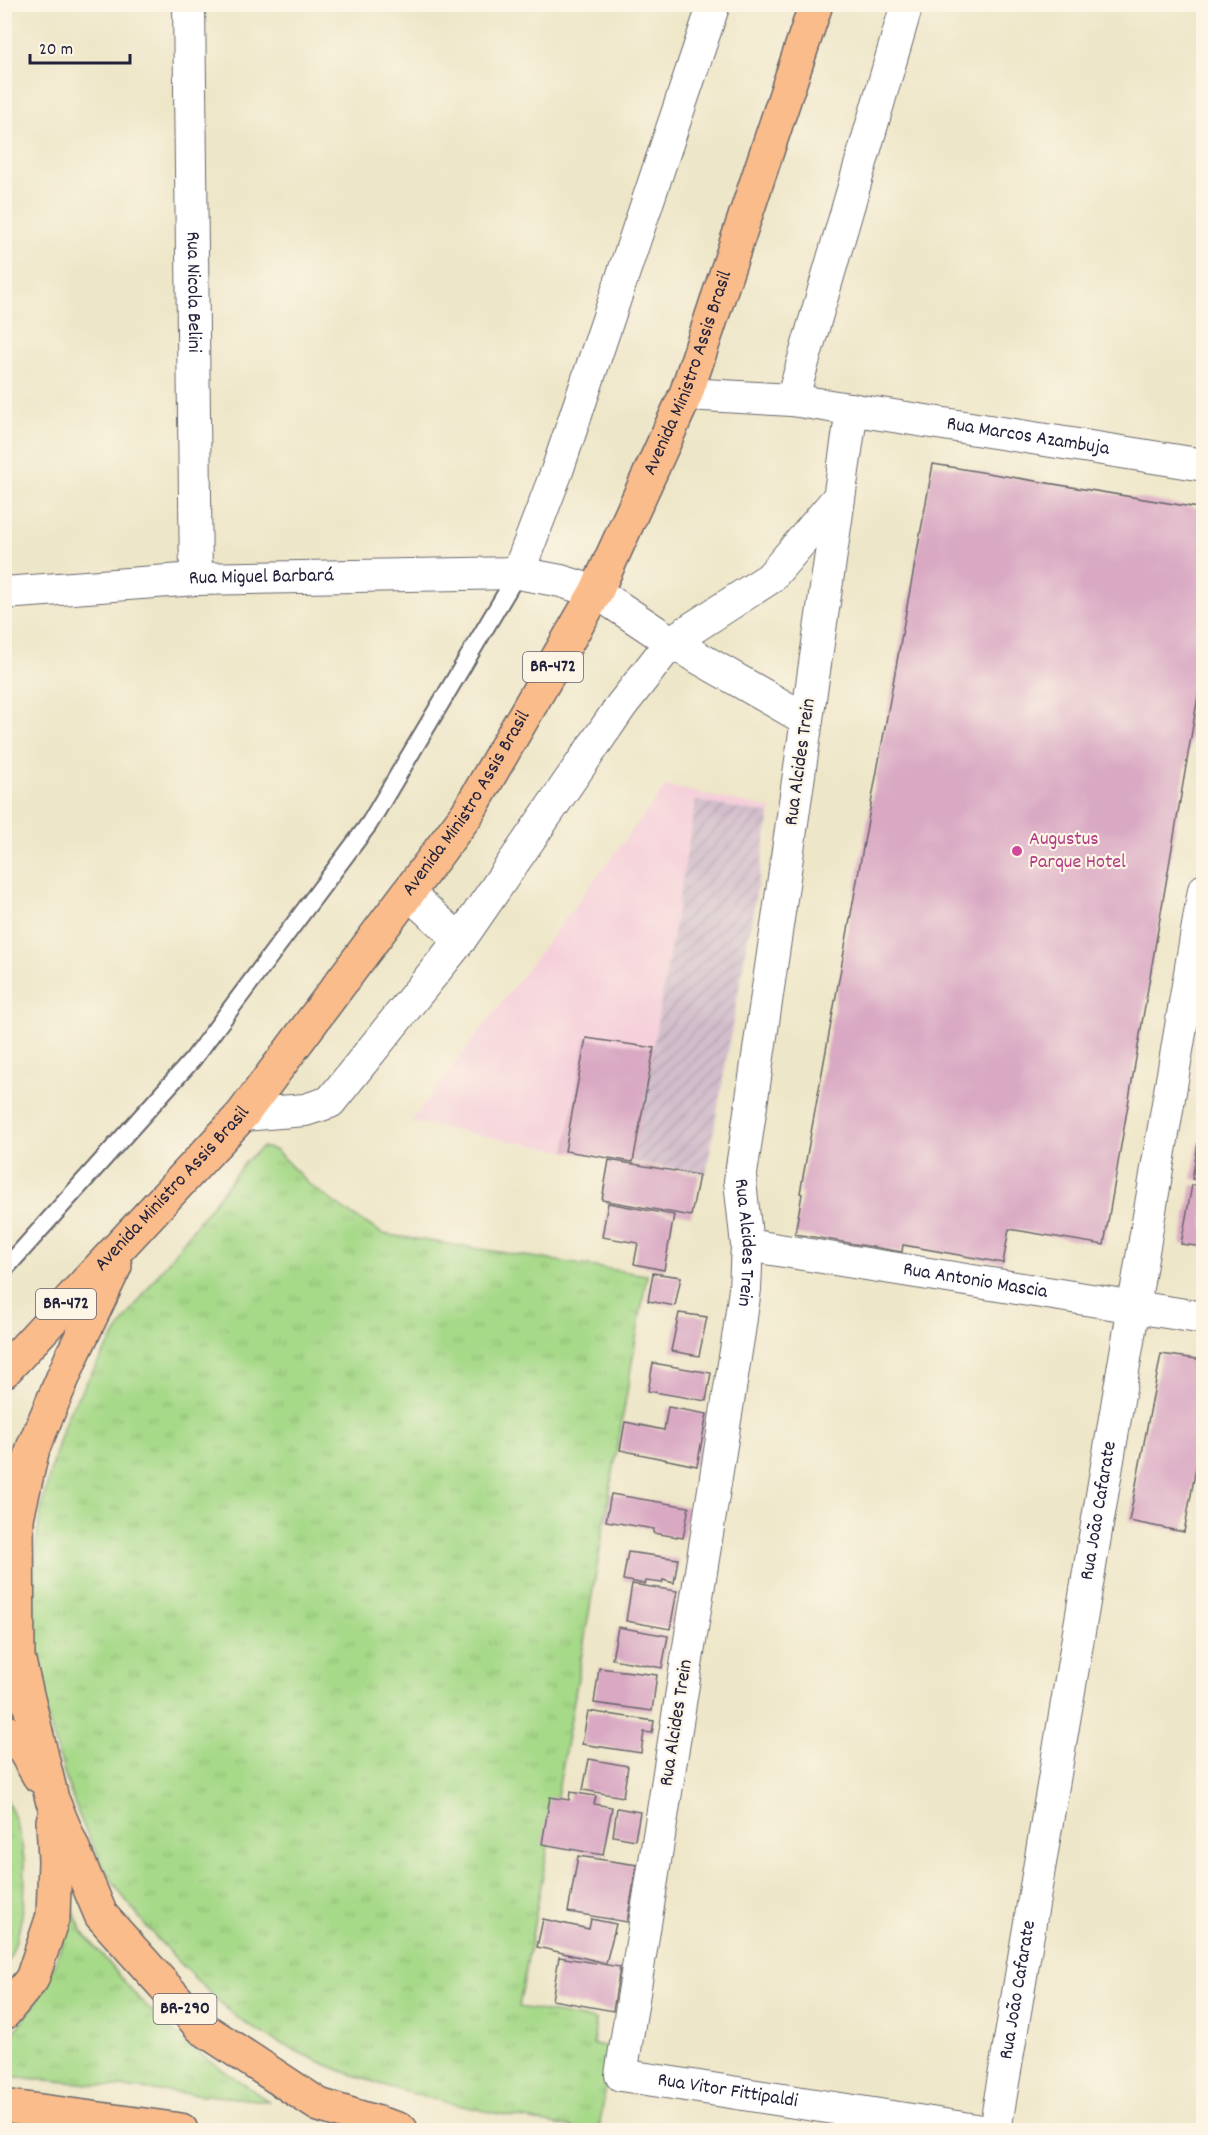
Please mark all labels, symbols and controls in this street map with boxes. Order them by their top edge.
scale bar [30,27,130,65]
text: 20 m [39,38,73,63]
street label: Rua Nicola Belini [178,231,207,353]
street label: Avenida Ministro Assis Brasil [637,267,740,480]
street label: Rua Marcos Azambuja [944,411,1112,464]
street label: Rua Miguel Barbará [188,562,334,593]
road number: BR-472 [523,652,583,682]
street label: Rua Alcides Trein [778,697,824,827]
street label: Avenida Ministro Assis Brasil [396,705,538,902]
place label: Augustus Parque Hotel [1029,826,1126,877]
marker: Augustus Parque Hotel [1010,844,1024,858]
street label: Avenida Ministro Assis Brasil [89,1101,258,1278]
street label: Rua Alcides Trein [726,1177,761,1308]
street label: Rua Antonio Mascia [901,1256,1050,1307]
road number: BR-472 [36,1289,96,1319]
street label: Rua João Cafarate [1074,1439,1125,1582]
street label: Rua Alcides Trein [653,1658,701,1788]
street label: Rua João Cafarate [993,1918,1044,2062]
road number: BR-290 [154,1994,216,2024]
street label: Rua Vitor Fittipaldi [655,2067,800,2116]

